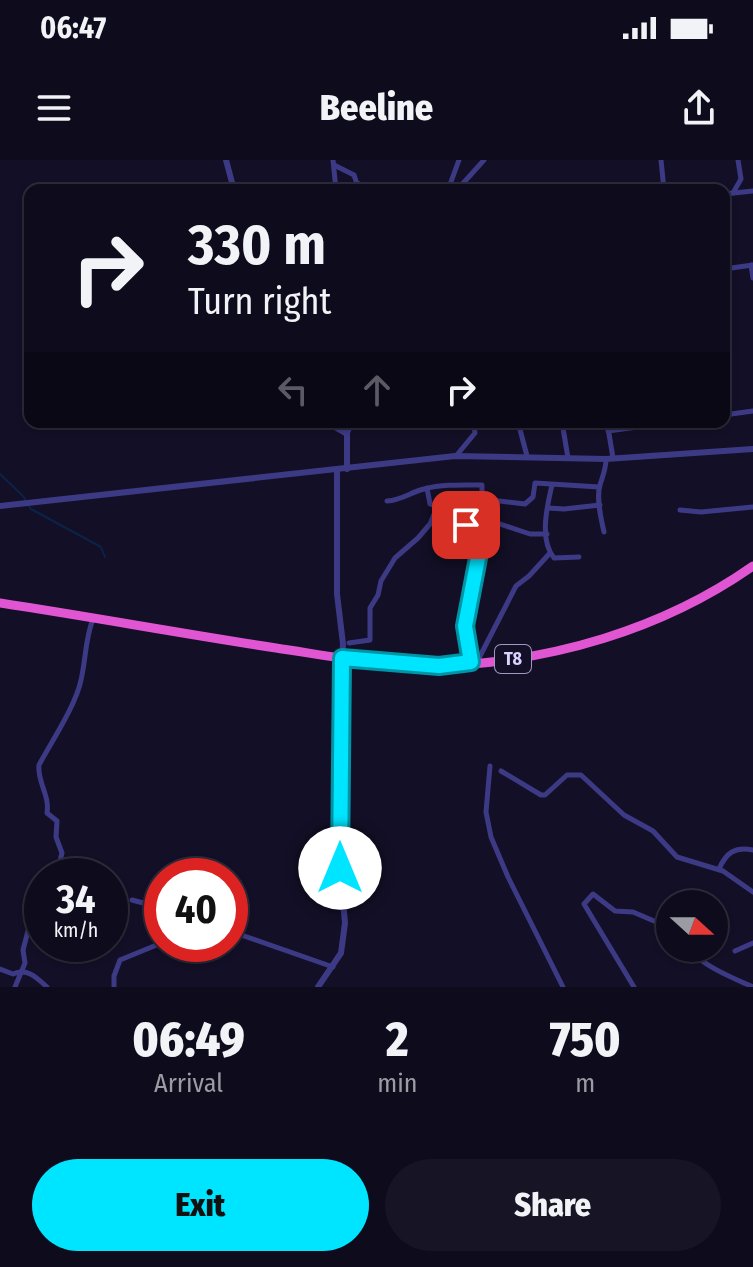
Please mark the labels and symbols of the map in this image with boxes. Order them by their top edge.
pin [432,491,500,559]
road number: T8 [495,645,531,673]
position arrow [298,826,382,910]
speed limit sign: 40 [144,858,248,962]
north arrow [656,890,728,962]

